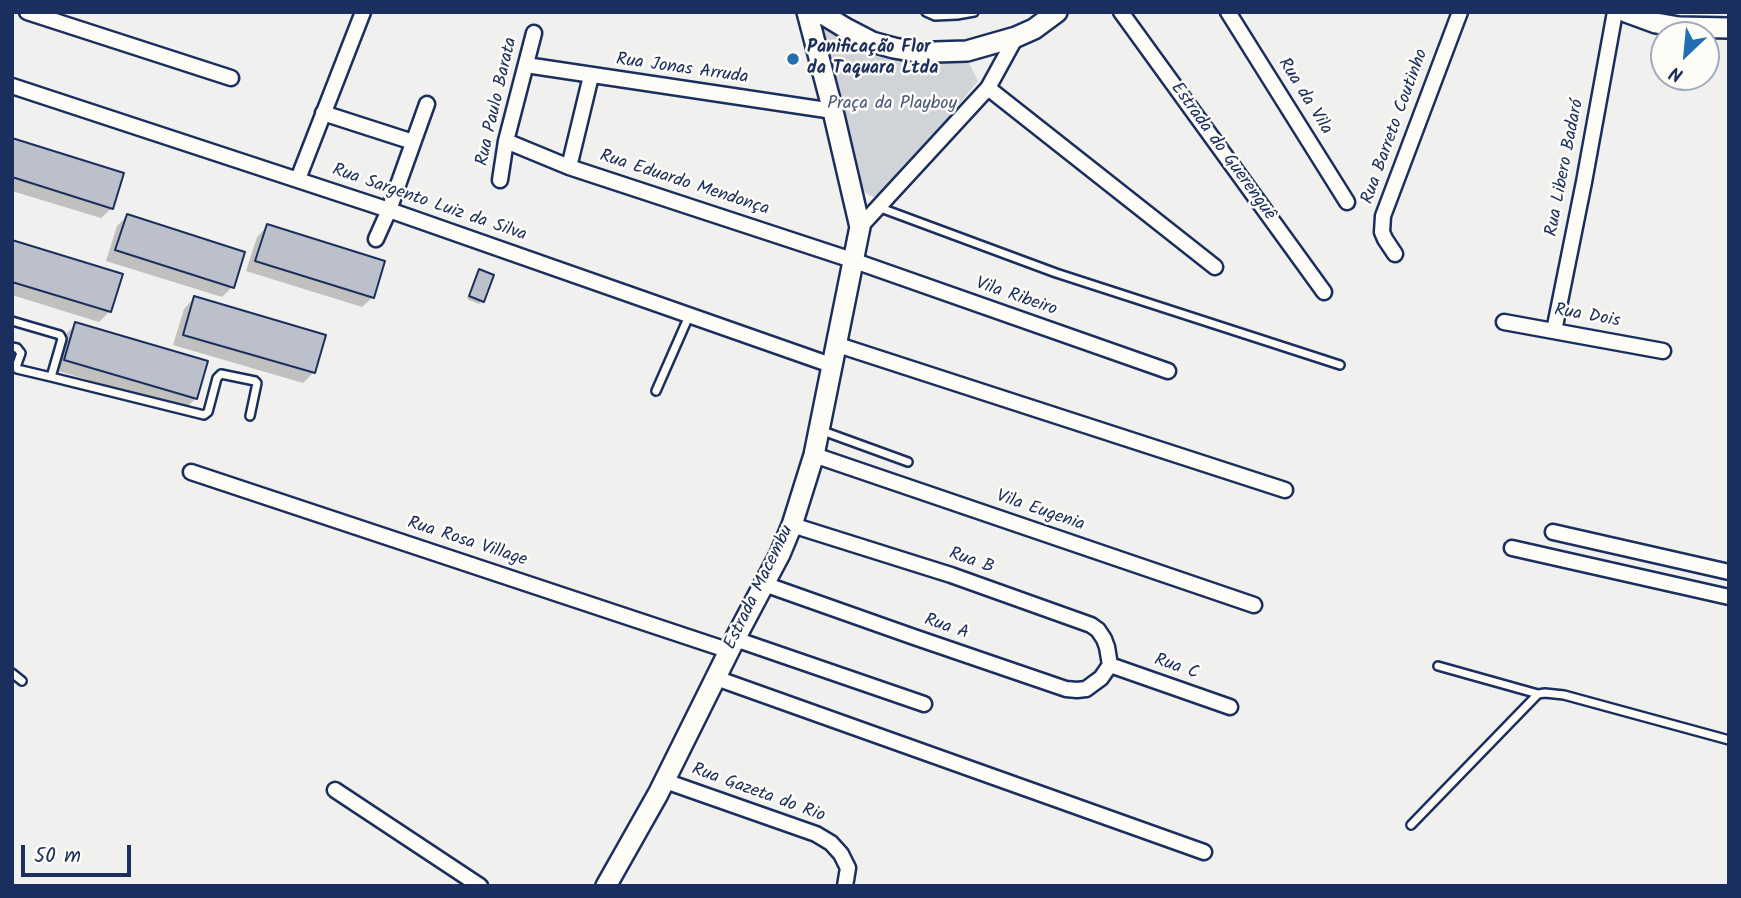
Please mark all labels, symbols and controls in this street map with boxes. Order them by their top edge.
north arrow [1650,21,1720,91]
street label: Rua Paulo Barata [473,36,523,168]
place label: Panificação Flor da Taquara Ltda [807,38,939,80]
street label: Rua Barreto Coutinho [1358,47,1434,207]
street label: Rua Jonas Arruda [615,50,749,90]
marker: Panificação Flor da Taquara Ltda [785,51,801,67]
street label: Rua da Vila [1272,55,1336,139]
text: N [1665,57,1689,89]
street label: Estrada do Guerenguê [1165,79,1279,225]
park label: Praça da Playboy [827,94,957,116]
street label: Rua Libero Badaró [1542,98,1590,238]
street label: Rua Eduardo Mendonça [597,146,771,222]
street label: Rua Sargento Luiz da Silva [329,161,529,247]
street label: Vila Ribeiro [972,274,1060,322]
street label: Rua Dois [1552,301,1622,333]
street label: Vila Eugenia [993,487,1087,537]
street label: Rua Rosa Village [404,513,530,573]
street label: Estrada Macembu [721,522,799,654]
street label: Rua B [946,544,996,580]
street label: Rua A [921,610,971,646]
street label: Rua C [1151,650,1201,686]
street label: Rua Gazeta do Rio [688,760,828,828]
scale bar [24,832,135,876]
text: 50 m [34,840,81,873]

